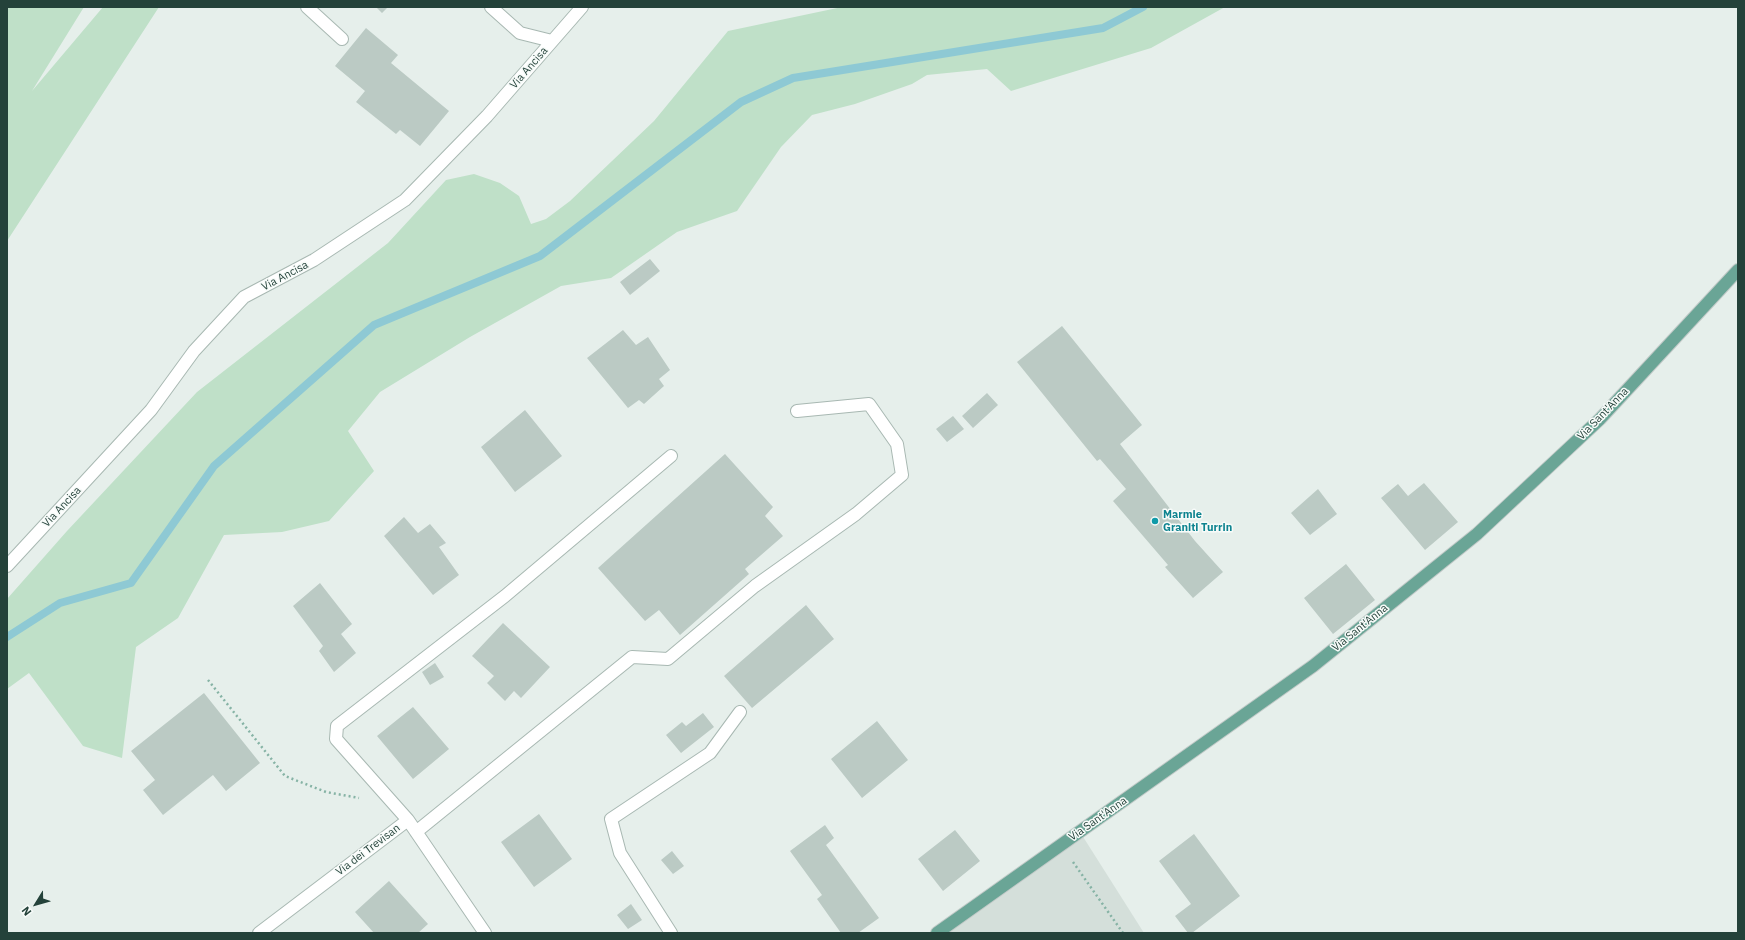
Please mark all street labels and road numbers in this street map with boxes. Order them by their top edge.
street label: Via Ancisa [507,45,551,91]
street label: Via Ancisa [260,258,310,294]
street label: Via Sant'Anna [1575,385,1631,443]
street label: Via Ancisa [40,484,84,530]
street label: Via Sant'Anna [1329,602,1391,654]
street label: Via Sant'Anna [1066,794,1130,844]
street label: Via dei Trevisan [333,822,403,878]

